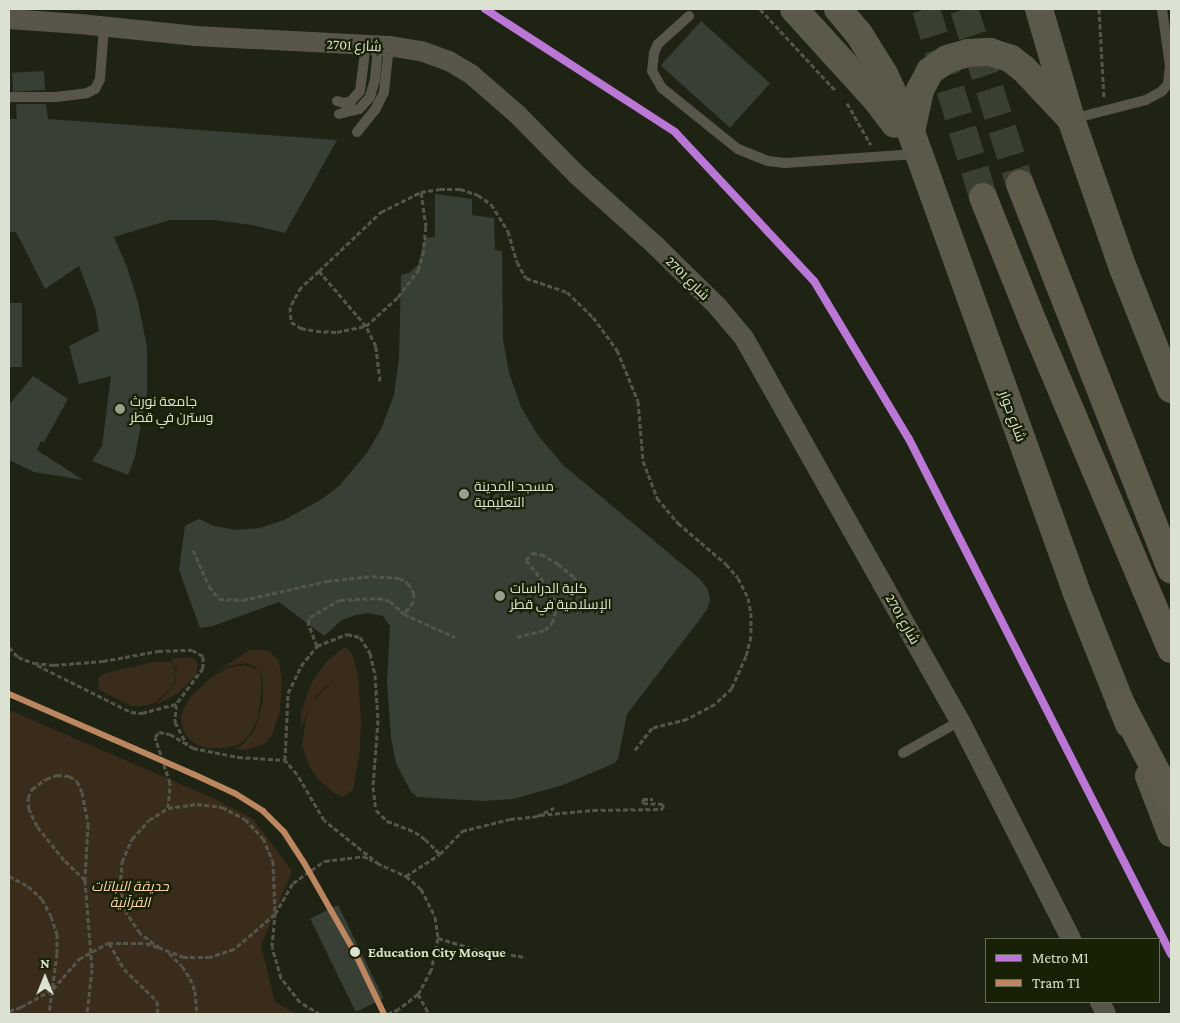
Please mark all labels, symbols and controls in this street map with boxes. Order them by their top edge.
street label: شارع 2701 [326,35,382,55]
street label: شارع 2701 [663,253,713,303]
street label: شارع حوار [996,388,1030,444]
place label: جامعة نورث وسترن في قطر [130,393,213,426]
marker: جامعة نورث وسترن في قطر [114,403,126,415]
place label: مسجد المدينة التعليمية [474,478,554,511]
marker: مسجد المدينة التعليمية [458,488,470,500]
place label: كلية الدراسات الإسلامية في قطر [510,580,611,612]
marker: كلية الدراسات الإسلامية في قطر [494,590,506,602]
street label: شارع 2701 [882,591,924,647]
park label: حديقة النباتات القرآنية [91,878,169,910]
legend [985,938,1160,1003]
marker: Education City Mosque [346,943,364,961]
place label: Education City Mosque [368,944,506,960]
text: Metro M1 [1032,950,1089,966]
north arrow [20,953,70,1003]
text: N [40,955,50,971]
text: Tram T1 [1032,975,1080,991]

